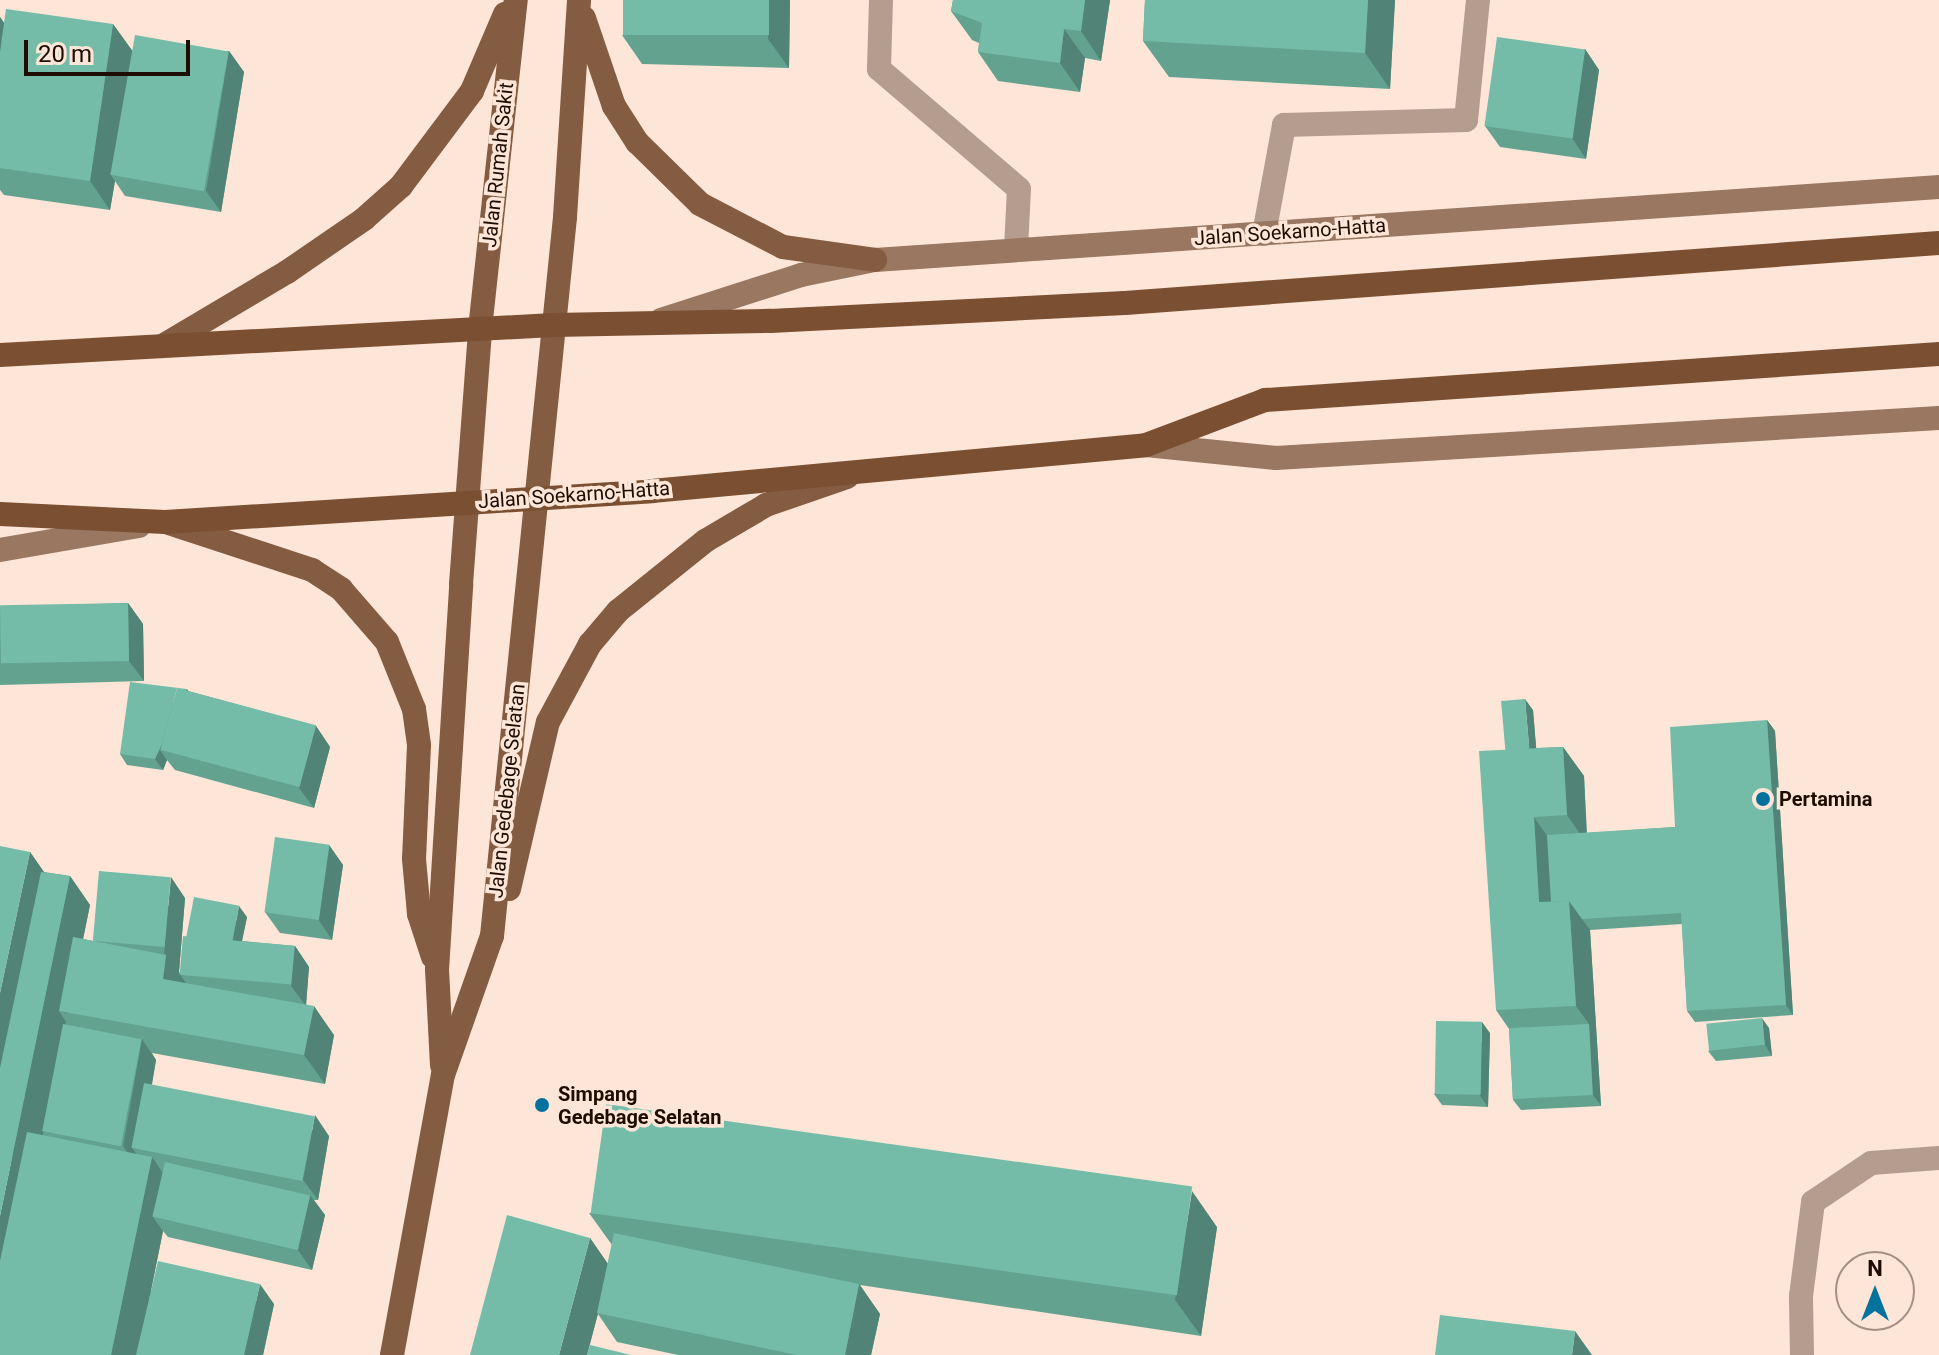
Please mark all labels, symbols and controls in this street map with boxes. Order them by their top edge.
scale bar [28,24,194,74]
text: 20 m [38,40,92,68]
street label: Jalan Rumah Sakit [477,81,519,249]
street label: Jalan Soekarno-Hatta [1193,213,1387,251]
street label: Jalan Soekarno-Hatta [477,476,671,514]
street label: Jalan Gedebage Selatan [484,683,530,899]
place label: Pertamina [1779,787,1872,811]
marker: Pertamina [1754,790,1772,808]
place label: Simpang Gedebage Selatan [558,1082,721,1129]
marker: Simpang Gedebage Selatan [533,1096,551,1114]
north arrow [1835,1251,1915,1331]
text: N [1867,1256,1883,1281]

